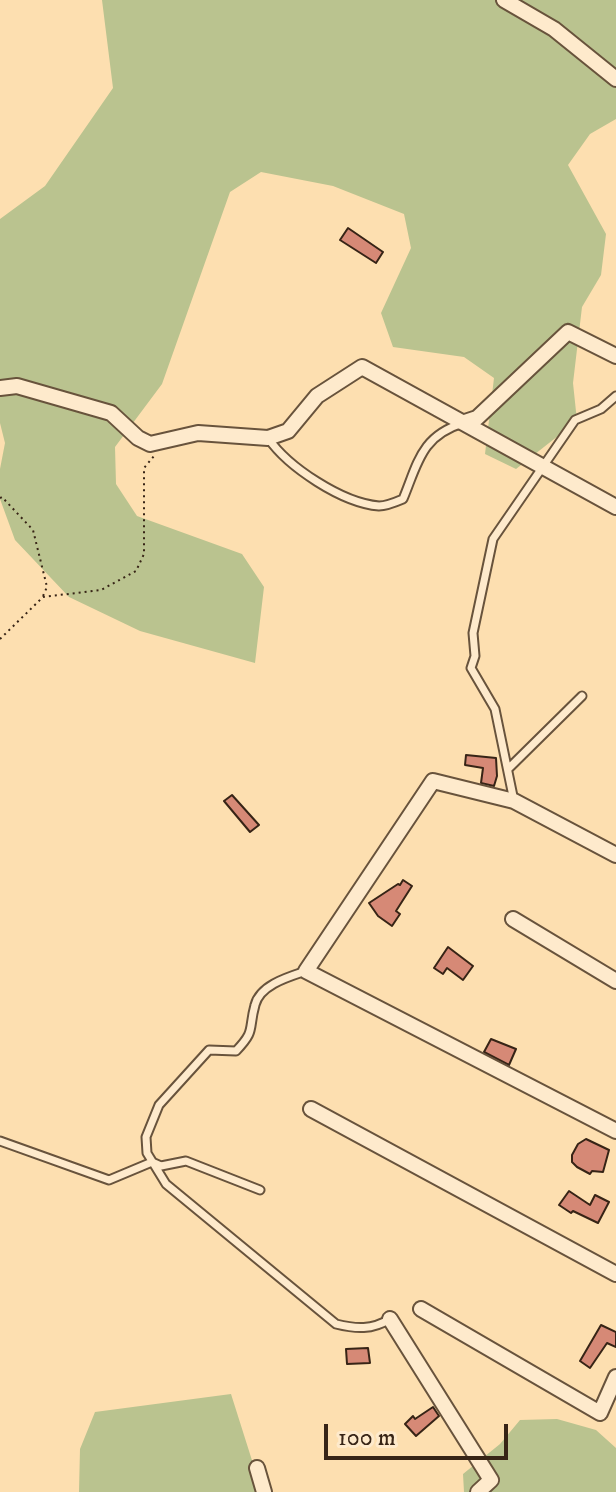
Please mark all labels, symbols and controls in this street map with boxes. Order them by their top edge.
scale bar [328,1408,512,1458]
text: 100 m [338,1423,396,1453]

